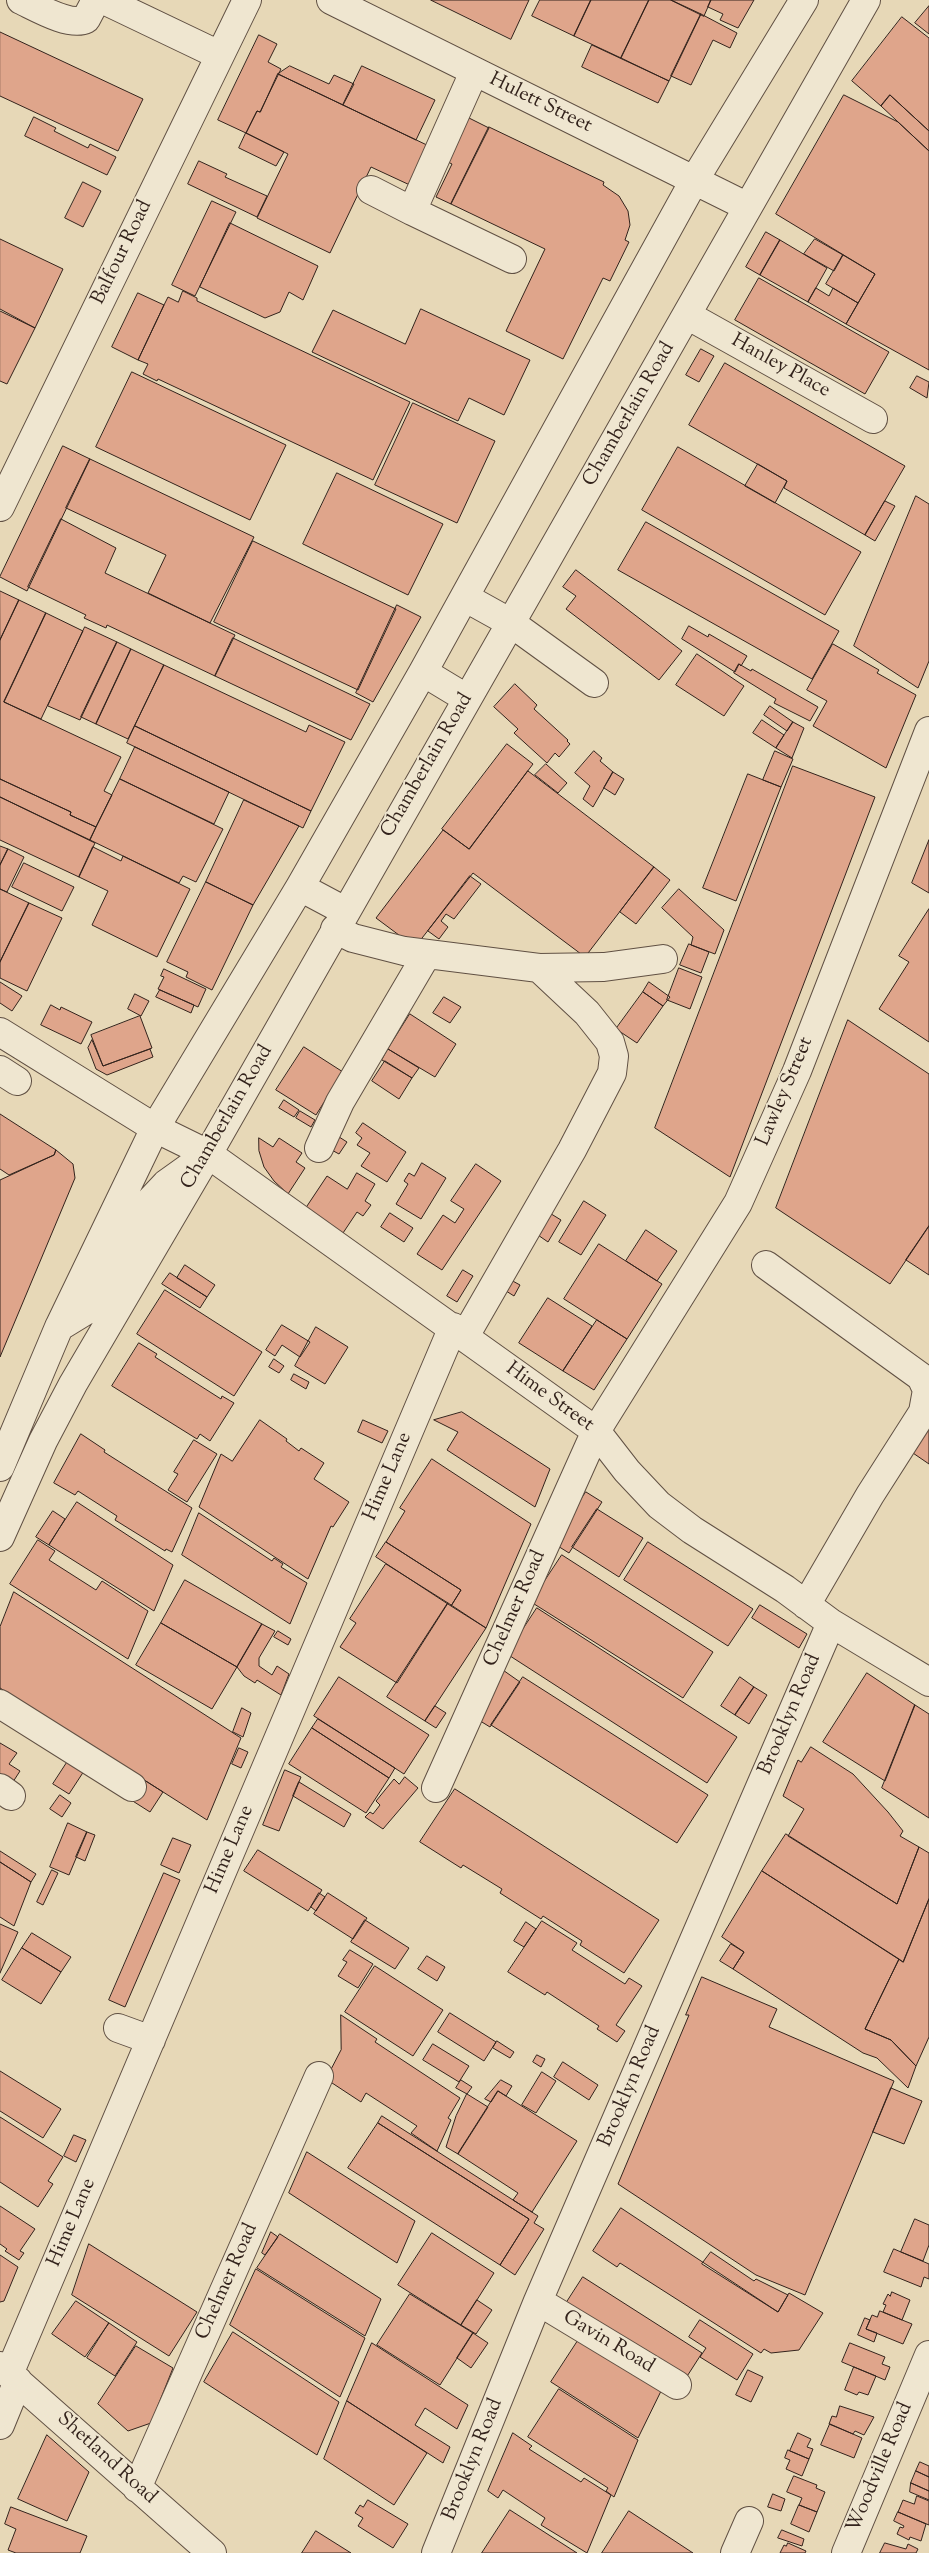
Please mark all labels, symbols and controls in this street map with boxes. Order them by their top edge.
street label: Hulett Street [485,69,595,139]
street label: Balfour Road [87,197,159,309]
street label: Hanley Place [726,330,834,404]
street label: Chamberlain Road [579,339,681,491]
street label: Chamberlain Road [377,690,479,842]
street label: Lawley Street [752,1034,820,1150]
street label: Chamberlain Road [177,1042,279,1194]
street label: Hime Street [500,1358,598,1438]
street label: Hime Lane [360,1429,418,1525]
street label: Chelmer Road [480,1547,552,1671]
street label: Brooklyn Road [755,1651,827,1779]
street label: Hime Lane [202,1802,260,1898]
street label: Brooklyn Road [595,2023,667,2151]
street label: Hime Lane [44,2175,102,2271]
street label: Chelmer Road [192,2220,264,2344]
street label: Gavin Road [558,2306,658,2380]
street label: Brooklyn Road [439,2396,509,2524]
street label: Woodville Road [843,2399,919,2537]
street label: Shetland Road [51,2408,161,2510]

